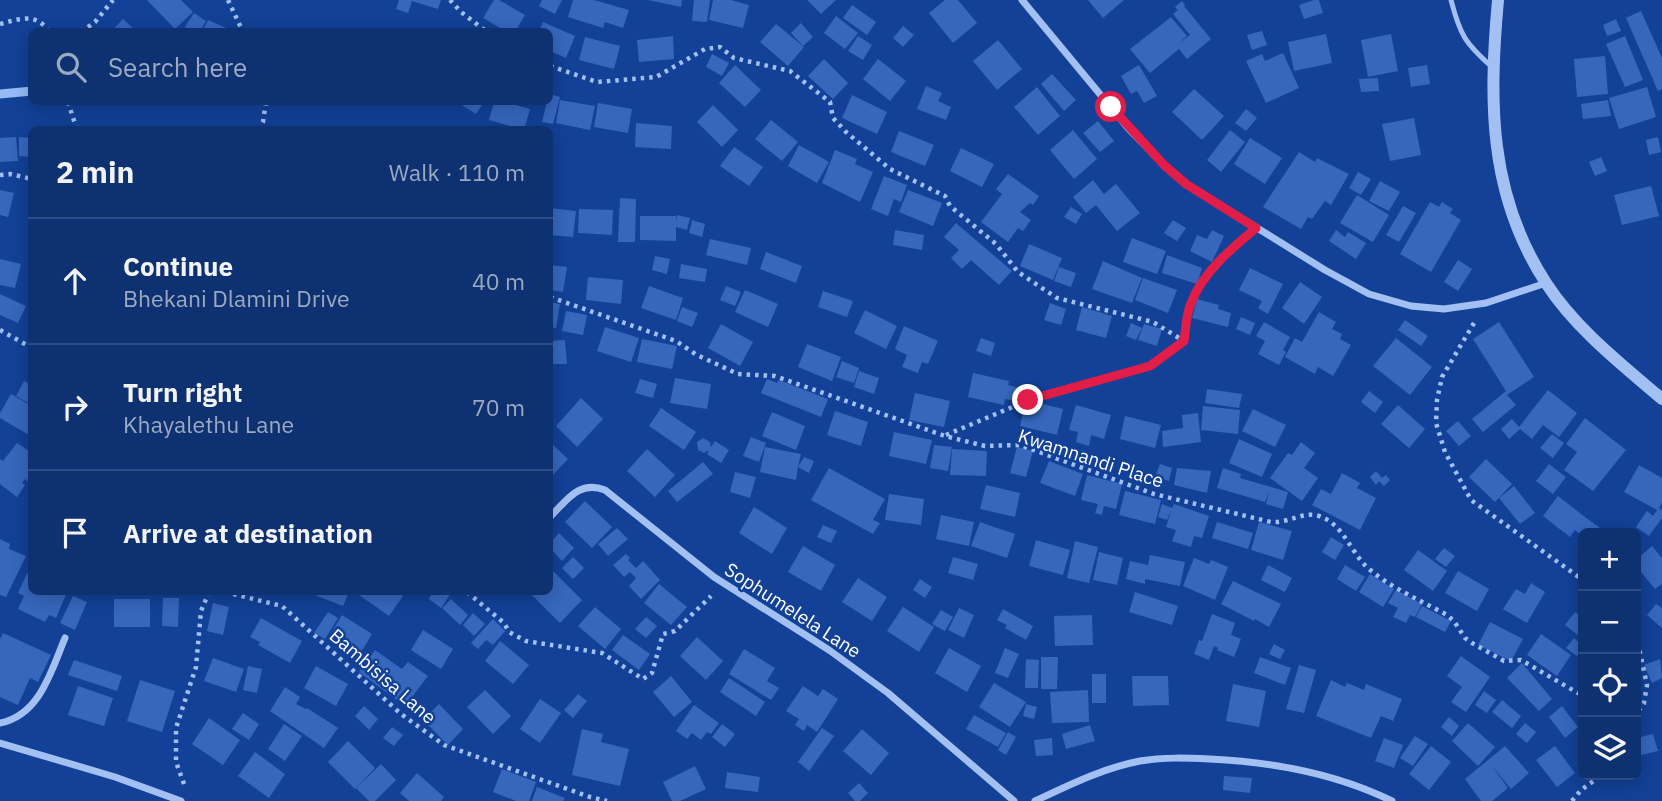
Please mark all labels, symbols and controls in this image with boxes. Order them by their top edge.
search box [28,28,553,105]
icon: search [52,48,90,86]
text: Search here [108,50,247,84]
route start [1095,91,1126,122]
text: 2 min [56,152,134,191]
text: Walk · 110 m [389,157,525,187]
text: Continue [123,249,233,283]
icon: ahead [56,262,94,300]
text: 40 m [472,266,525,296]
text: Bhekani Dlamini Drive [123,283,350,313]
text: Turn right [123,375,242,409]
route end [1012,384,1043,415]
icon: right [56,388,94,426]
text: 70 m [472,392,525,422]
text: Khayalethu Lane [123,409,294,439]
street label: Kwamnandi Place [1015,423,1167,493]
icon: arrive [56,514,94,552]
text: Arrive at destination [123,516,373,550]
map controls [1578,528,1641,780]
button: + [1578,528,1641,591]
street label: Sophumelela Lane [720,557,866,663]
button: − [1578,591,1641,654]
street label: Bambisisa Lane [325,623,441,729]
button: locate [1578,654,1641,717]
button: layers [1578,717,1641,780]

